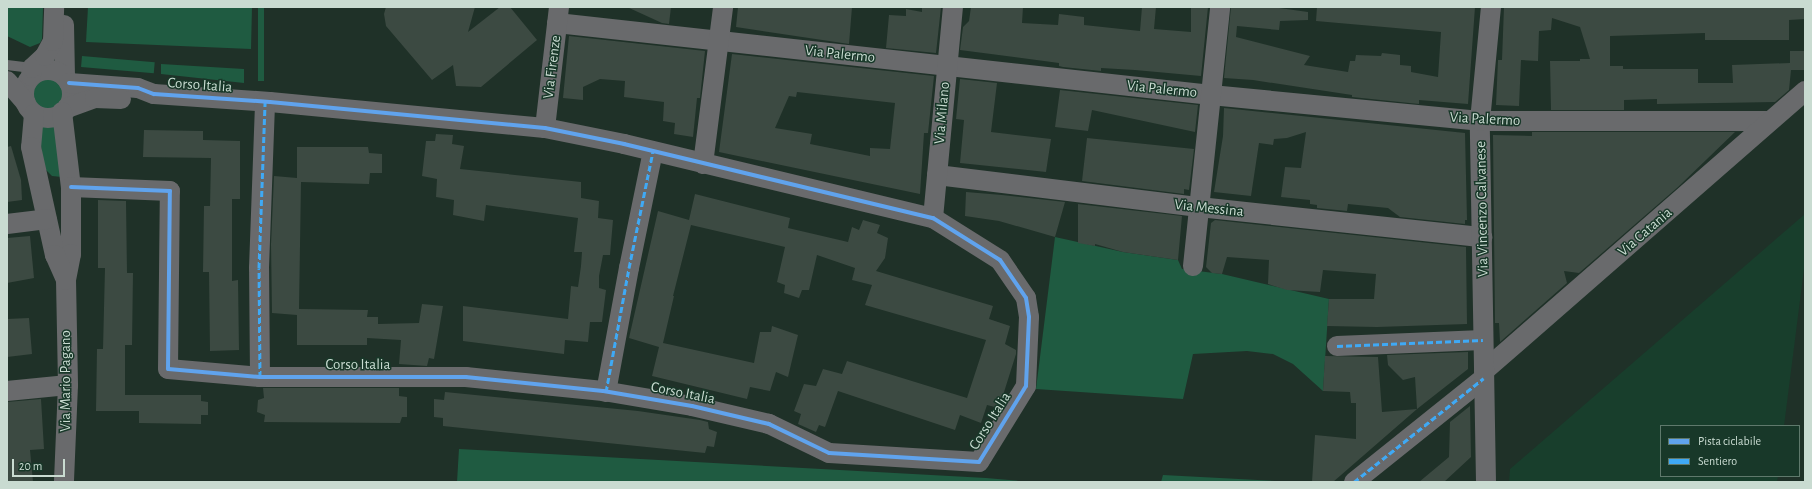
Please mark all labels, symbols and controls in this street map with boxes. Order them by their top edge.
street label: Via Firenze [539,34,565,100]
street label: Via Palermo [804,41,876,67]
street label: Corso Italia [167,74,233,96]
street label: Via Palermo [1126,76,1198,102]
street label: Via Milano [930,81,954,145]
street label: Via Palermo [1449,108,1521,130]
street label: Via Vincenzo Calvanese [1472,141,1492,277]
street label: Via Messina [1174,195,1244,221]
street label: Via Catania [1614,204,1676,260]
street label: Via Mario Pagano [57,330,75,432]
street label: Corso Italia [326,356,390,374]
street label: Corso Italia [649,378,717,408]
street label: Corso Italia [965,389,1015,453]
legend [1660,425,1800,477]
text: Pista ciclabile [1698,435,1761,447]
scale bar [14,451,67,477]
text: Sentiero [1698,455,1737,467]
text: 20 m [19,460,42,472]

